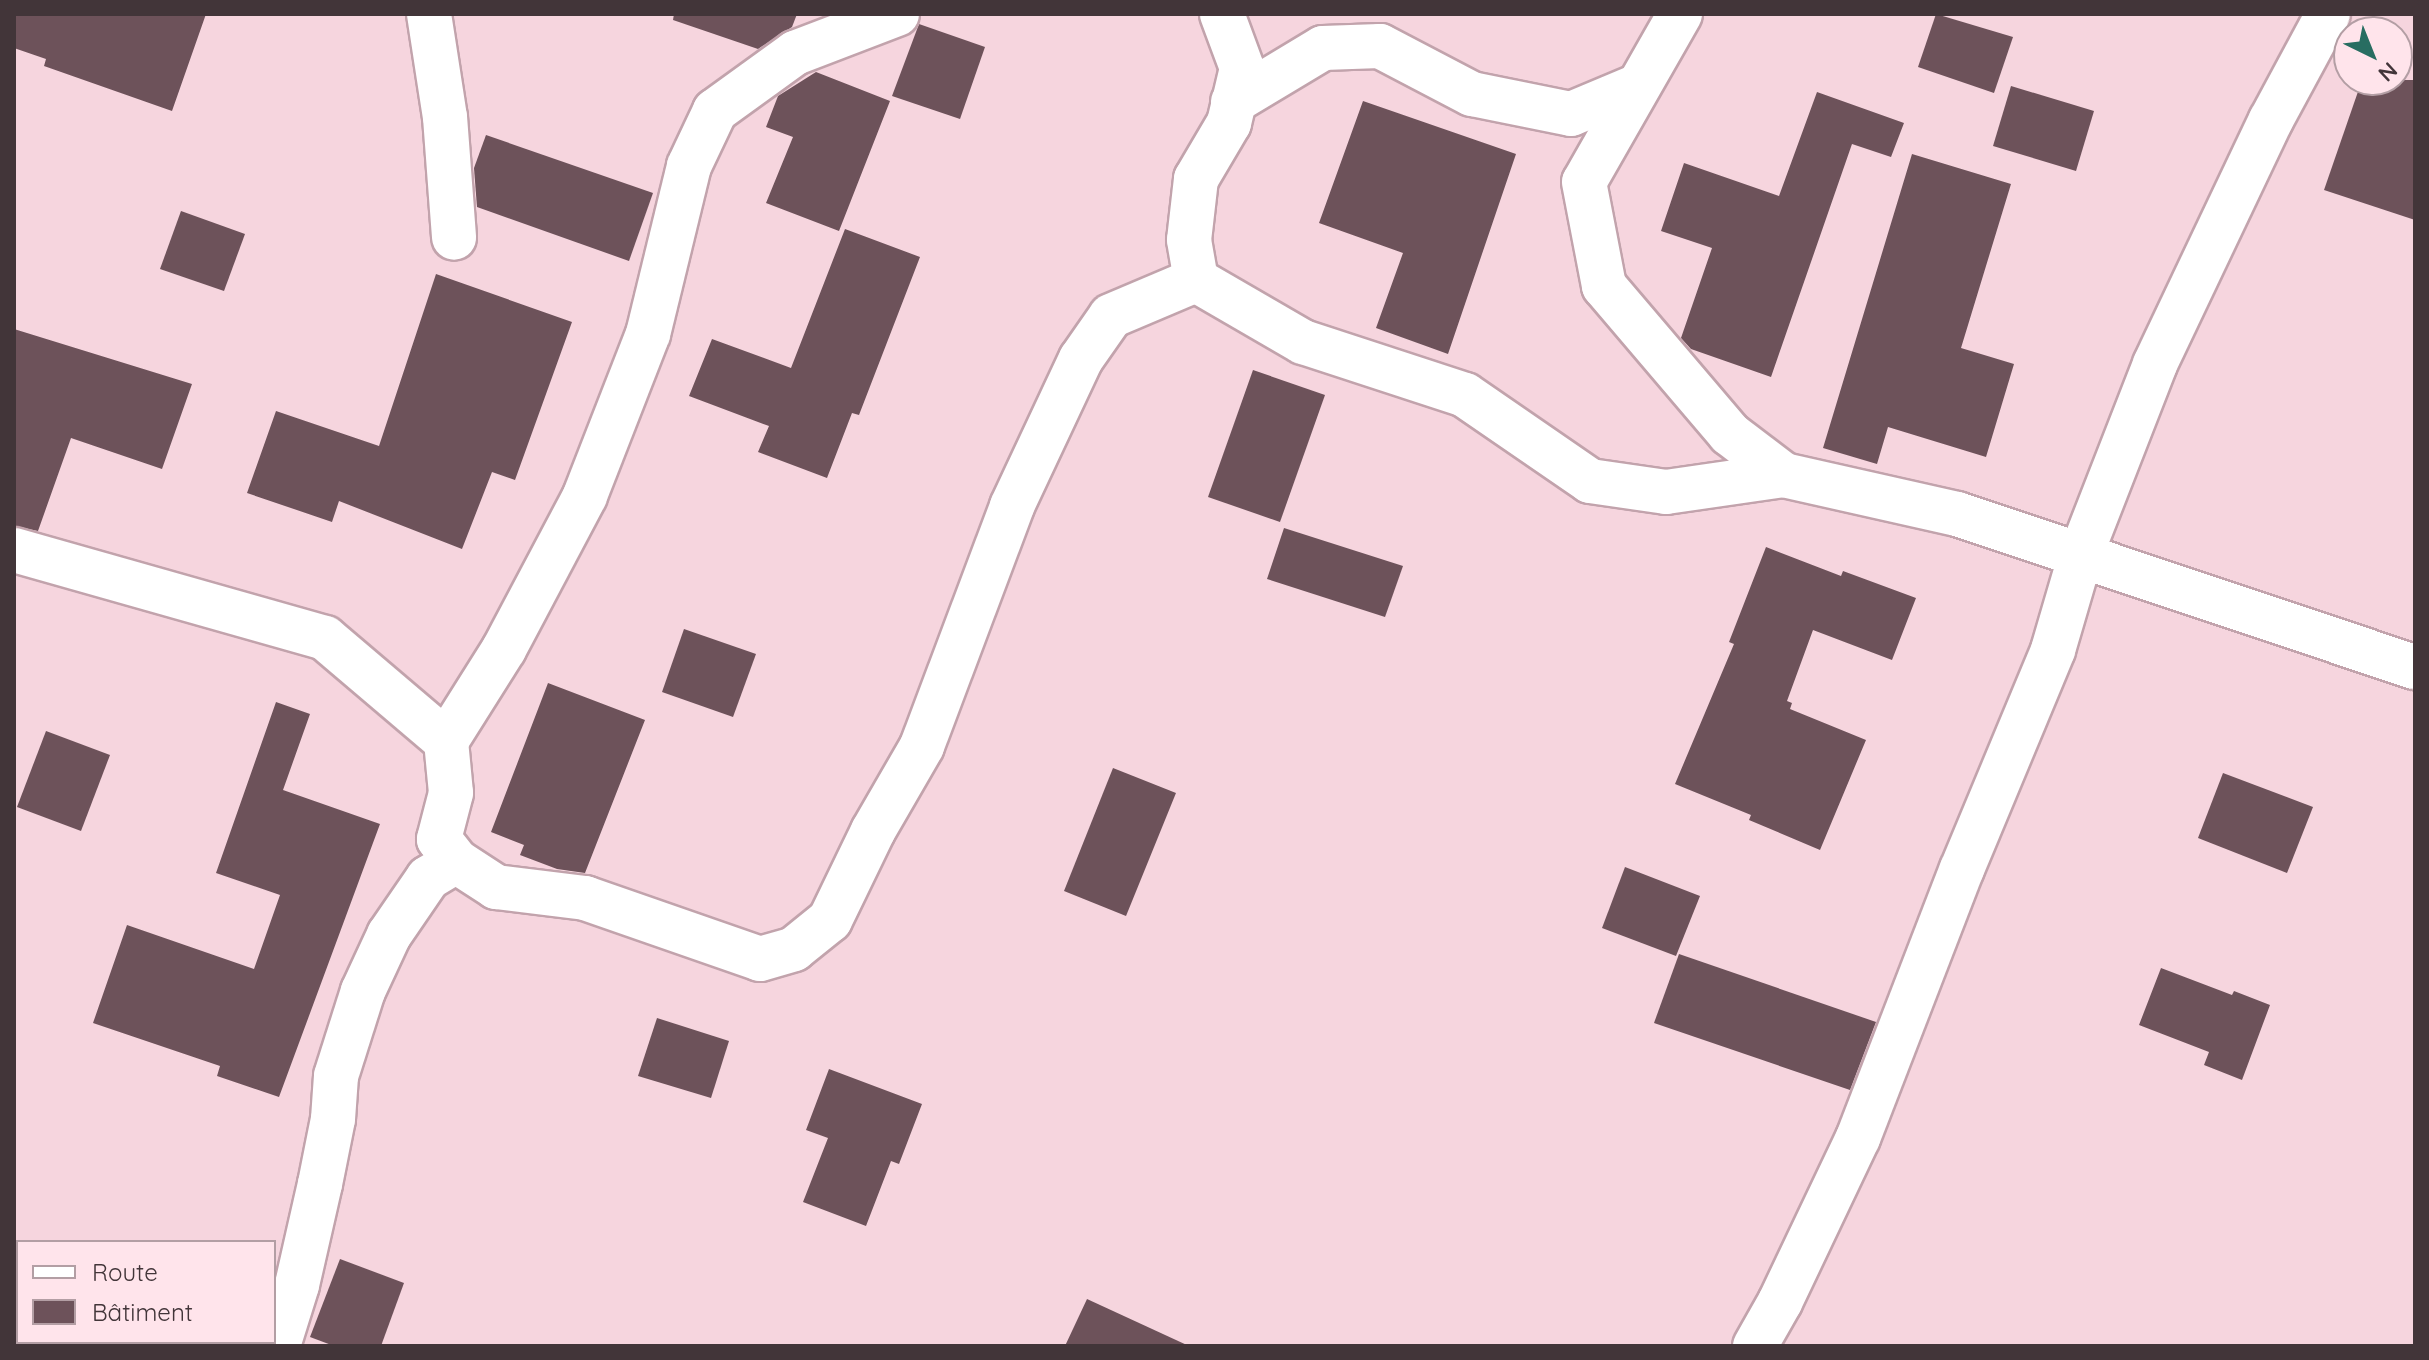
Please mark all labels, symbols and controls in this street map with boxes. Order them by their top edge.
north arrow [2333,16,2413,96]
text: N [2373,56,2403,88]
legend [16,1240,276,1344]
text: Route [92,1257,158,1287]
text: Bâtiment [92,1297,193,1327]

